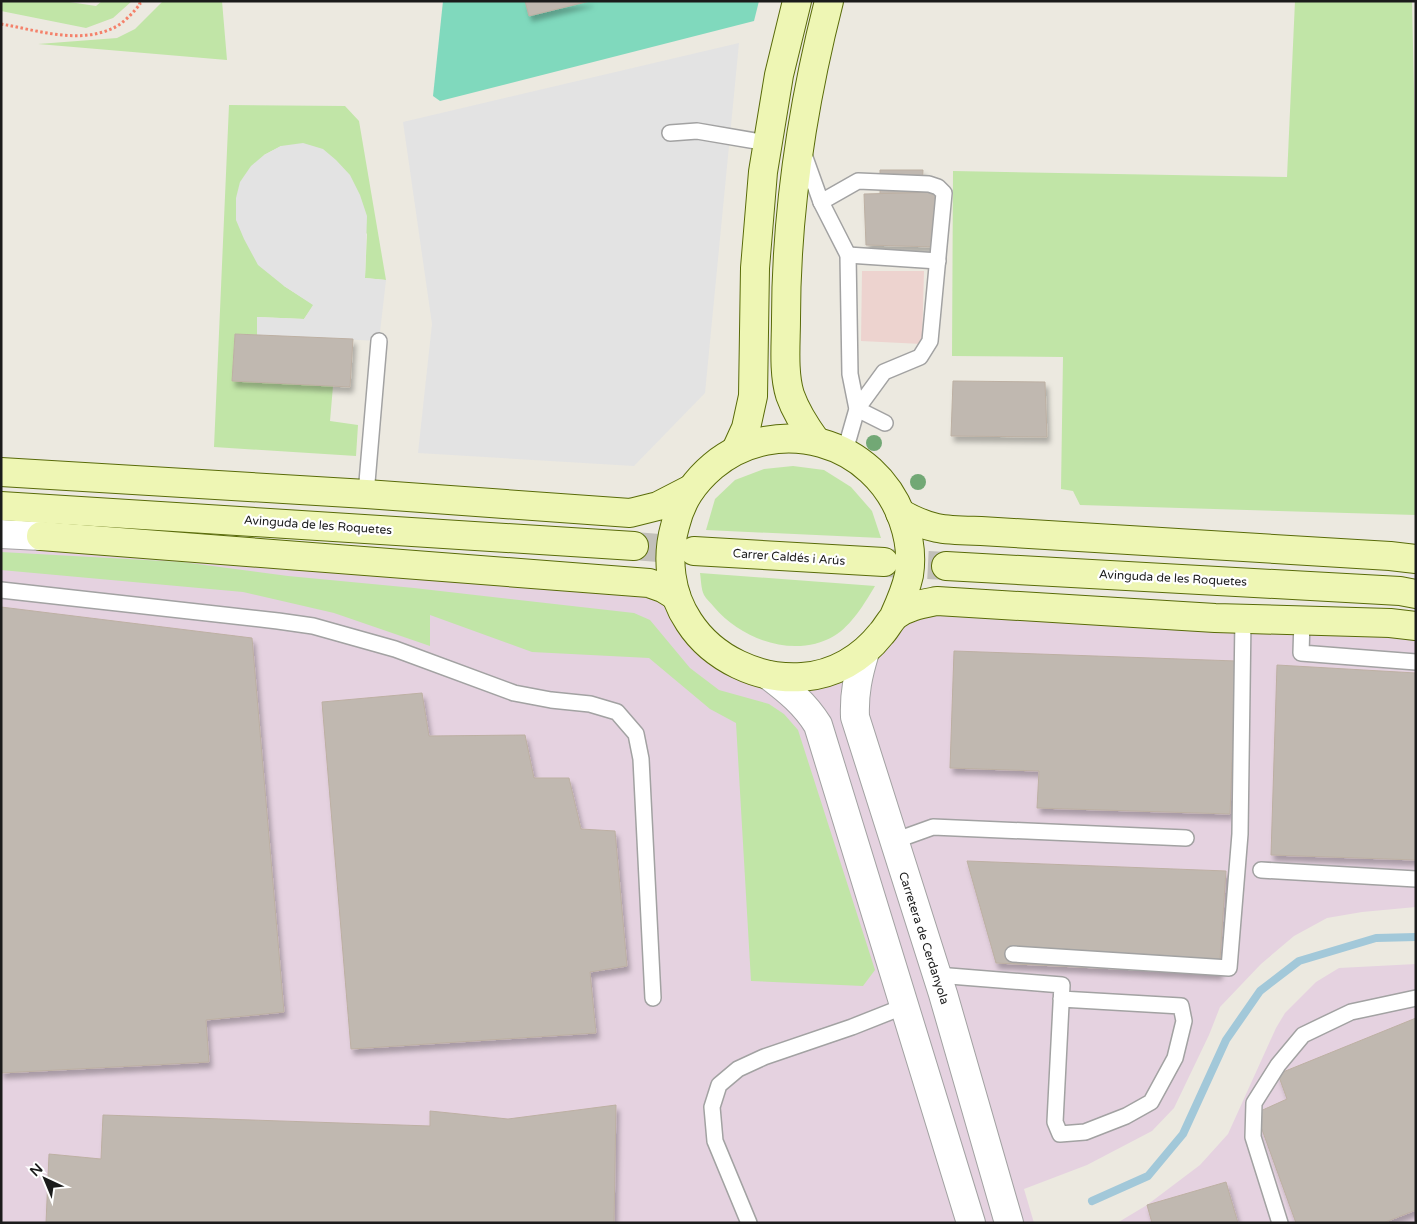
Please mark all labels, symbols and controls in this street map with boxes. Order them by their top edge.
street label: Avinguda de les Roquetes [244,513,393,537]
street label: Carrer Caldés i Arús [732,546,846,568]
street label: Avinguda de les Roquetes [1099,567,1248,589]
street label: Carretera de Cerdanyola [896,870,952,1006]
north arrow [20,1154,70,1204]
text: N [26,1160,46,1180]

